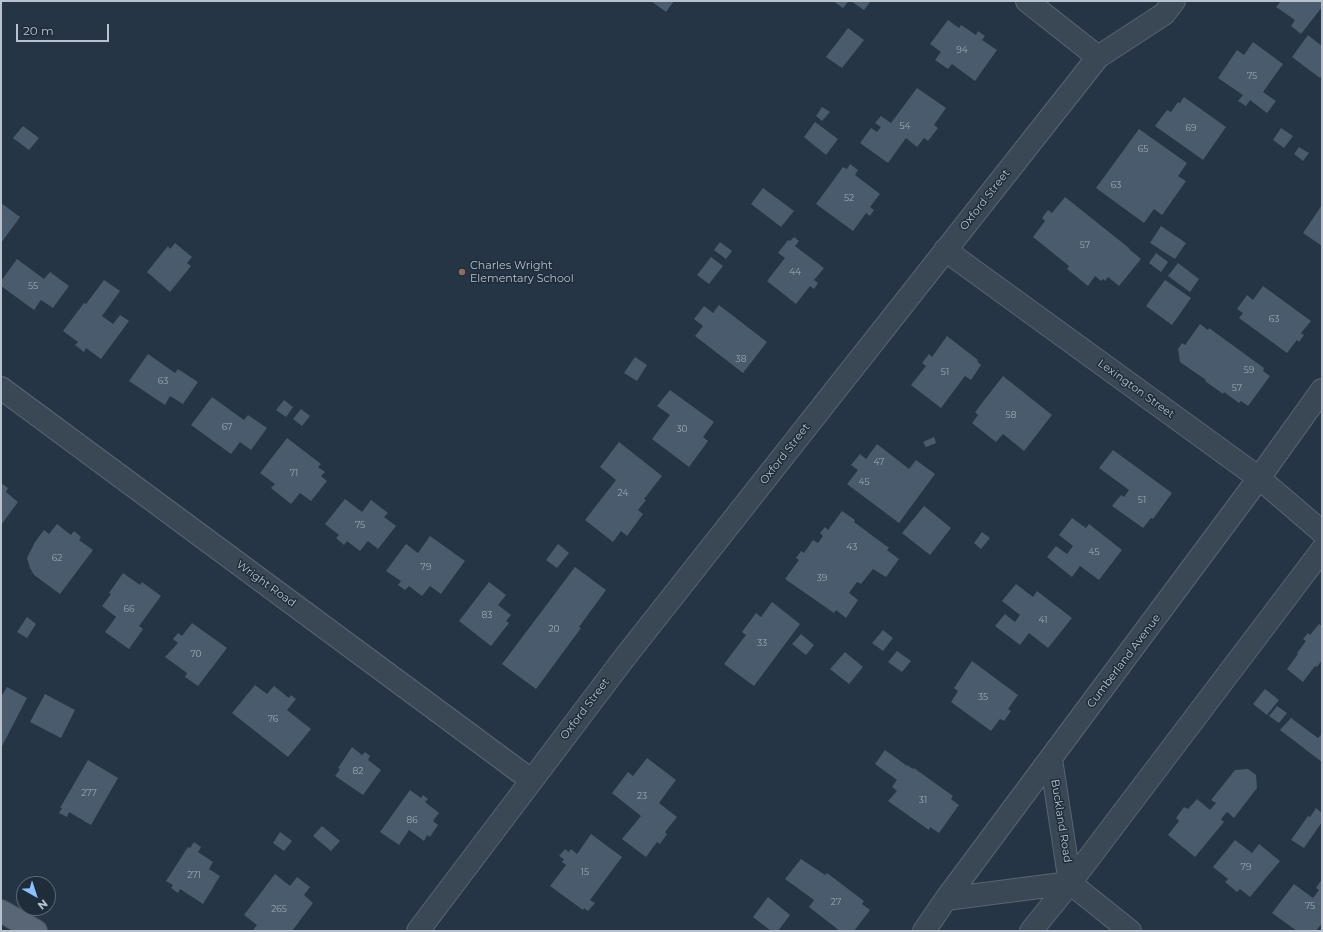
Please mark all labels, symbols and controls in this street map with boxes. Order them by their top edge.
scale bar [18,16,111,42]
text: 20 m [23,23,54,38]
house number: 94 [956,45,968,55]
house number: 75 [1247,71,1257,81]
house number: 54 [899,121,911,131]
house number: 69 [1186,123,1196,133]
house number: 65 [1138,144,1148,154]
street label: Oxford Street [957,167,1013,233]
house number: 63 [1111,180,1121,190]
house number: 52 [844,193,854,203]
house number: 57 [1080,240,1090,250]
place label: Charles Wright Elementary School [470,259,574,285]
marker: Charles Wright Elementary School [457,267,467,277]
house number: 44 [789,267,801,277]
house number: 55 [28,281,38,291]
house number: 63 [1269,314,1279,324]
house number: 38 [736,354,746,364]
street label: Lexington Street [1095,357,1177,421]
house number: 59 [1244,365,1254,375]
house number: 51 [941,367,949,377]
house number: 63 [158,376,168,386]
house number: 57 [1232,383,1242,393]
house number: 58 [1006,410,1016,420]
street label: Oxford Street [757,421,813,487]
house number: 67 [222,422,232,432]
house number: 30 [676,424,688,434]
house number: 47 [874,457,884,467]
house number: 71 [290,468,298,478]
house number: 45 [858,477,870,487]
house number: 24 [618,488,628,498]
house number: 51 [1138,495,1146,505]
house number: 75 [355,520,365,530]
house number: 43 [847,542,857,552]
house number: 45 [1088,547,1100,557]
house number: 62 [52,553,62,563]
street label: Wright Road [234,558,298,610]
house number: 79 [421,562,431,572]
house number: 39 [817,573,827,583]
house number: 66 [124,604,134,614]
house number: 83 [482,610,492,620]
street label: Cumberland Avenue [1084,612,1164,710]
house number: 41 [1039,615,1047,625]
house number: 20 [548,624,560,634]
house number: 33 [757,638,767,648]
house number: 70 [190,649,202,659]
street label: Oxford Street [558,676,612,742]
house number: 35 [978,692,988,702]
house number: 76 [268,714,278,724]
house number: 82 [353,766,363,776]
street label: Buckland Road [1048,778,1074,864]
house number: 277 [81,788,97,798]
house number: 23 [637,791,647,801]
house number: 31 [919,795,927,805]
house number: 86 [406,815,418,825]
house number: 79 [1241,862,1251,872]
house number: 15 [581,867,589,877]
house number: 271 [187,870,201,880]
north arrow [16,876,56,916]
text: N [35,896,51,913]
house number: 27 [831,897,841,907]
house number: 75 [1305,901,1315,911]
house number: 265 [271,904,287,914]

